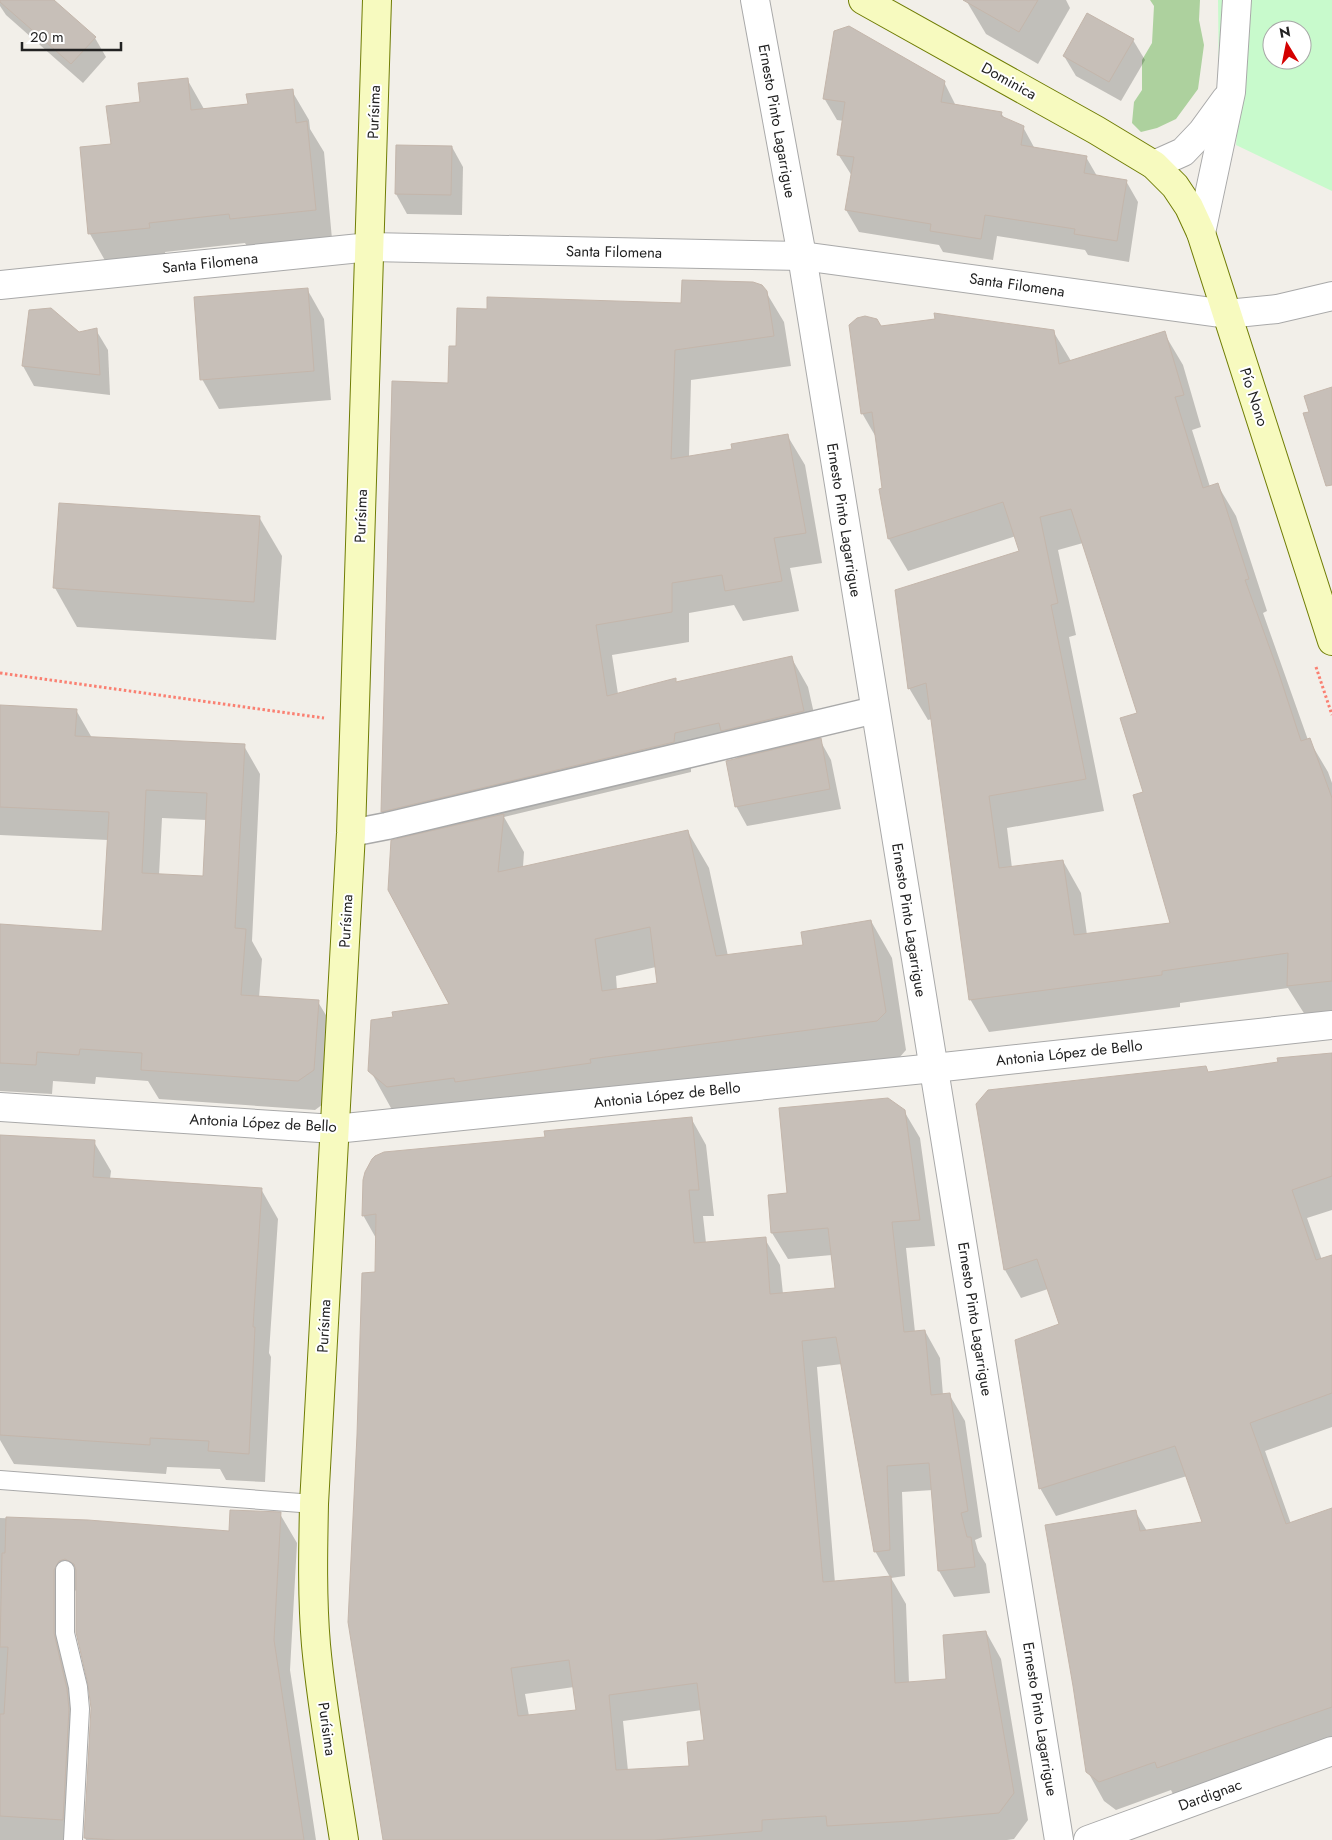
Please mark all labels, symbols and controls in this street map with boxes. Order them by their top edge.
scale bar [22,20,121,52]
north arrow [1262,20,1312,70]
text: N [1278,21,1292,43]
text: 20 m [30,26,64,48]
street label: Ernesto Pinto Lagarrigue [753,42,801,200]
street label: Dominica [977,57,1041,105]
street label: Purísima [362,85,386,139]
street label: Santa Filomena [566,240,662,264]
street label: Santa Filomena [161,247,259,279]
street label: Santa Filomena [968,267,1066,303]
street label: Pío Nono [1234,365,1274,429]
street label: Ernesto Pinto Lagarrigue [821,441,867,599]
street label: Purísima [349,489,373,543]
street label: Ernesto Pinto Lagarrigue [886,841,932,999]
street label: Purísima [334,894,358,948]
street label: Antonia López de Bello [995,1034,1143,1072]
street label: Antonia López de Bello [593,1076,741,1114]
street label: Antonia López de Bello [189,1108,337,1138]
street label: Ernesto Pinto Lagarrigue [952,1240,998,1398]
street label: Purísima [312,1299,336,1353]
street label: Ernesto Pinto Lagarrigue [1017,1640,1063,1798]
street label: Purísima [312,1701,342,1757]
street label: Dardignac [1175,1773,1245,1817]

